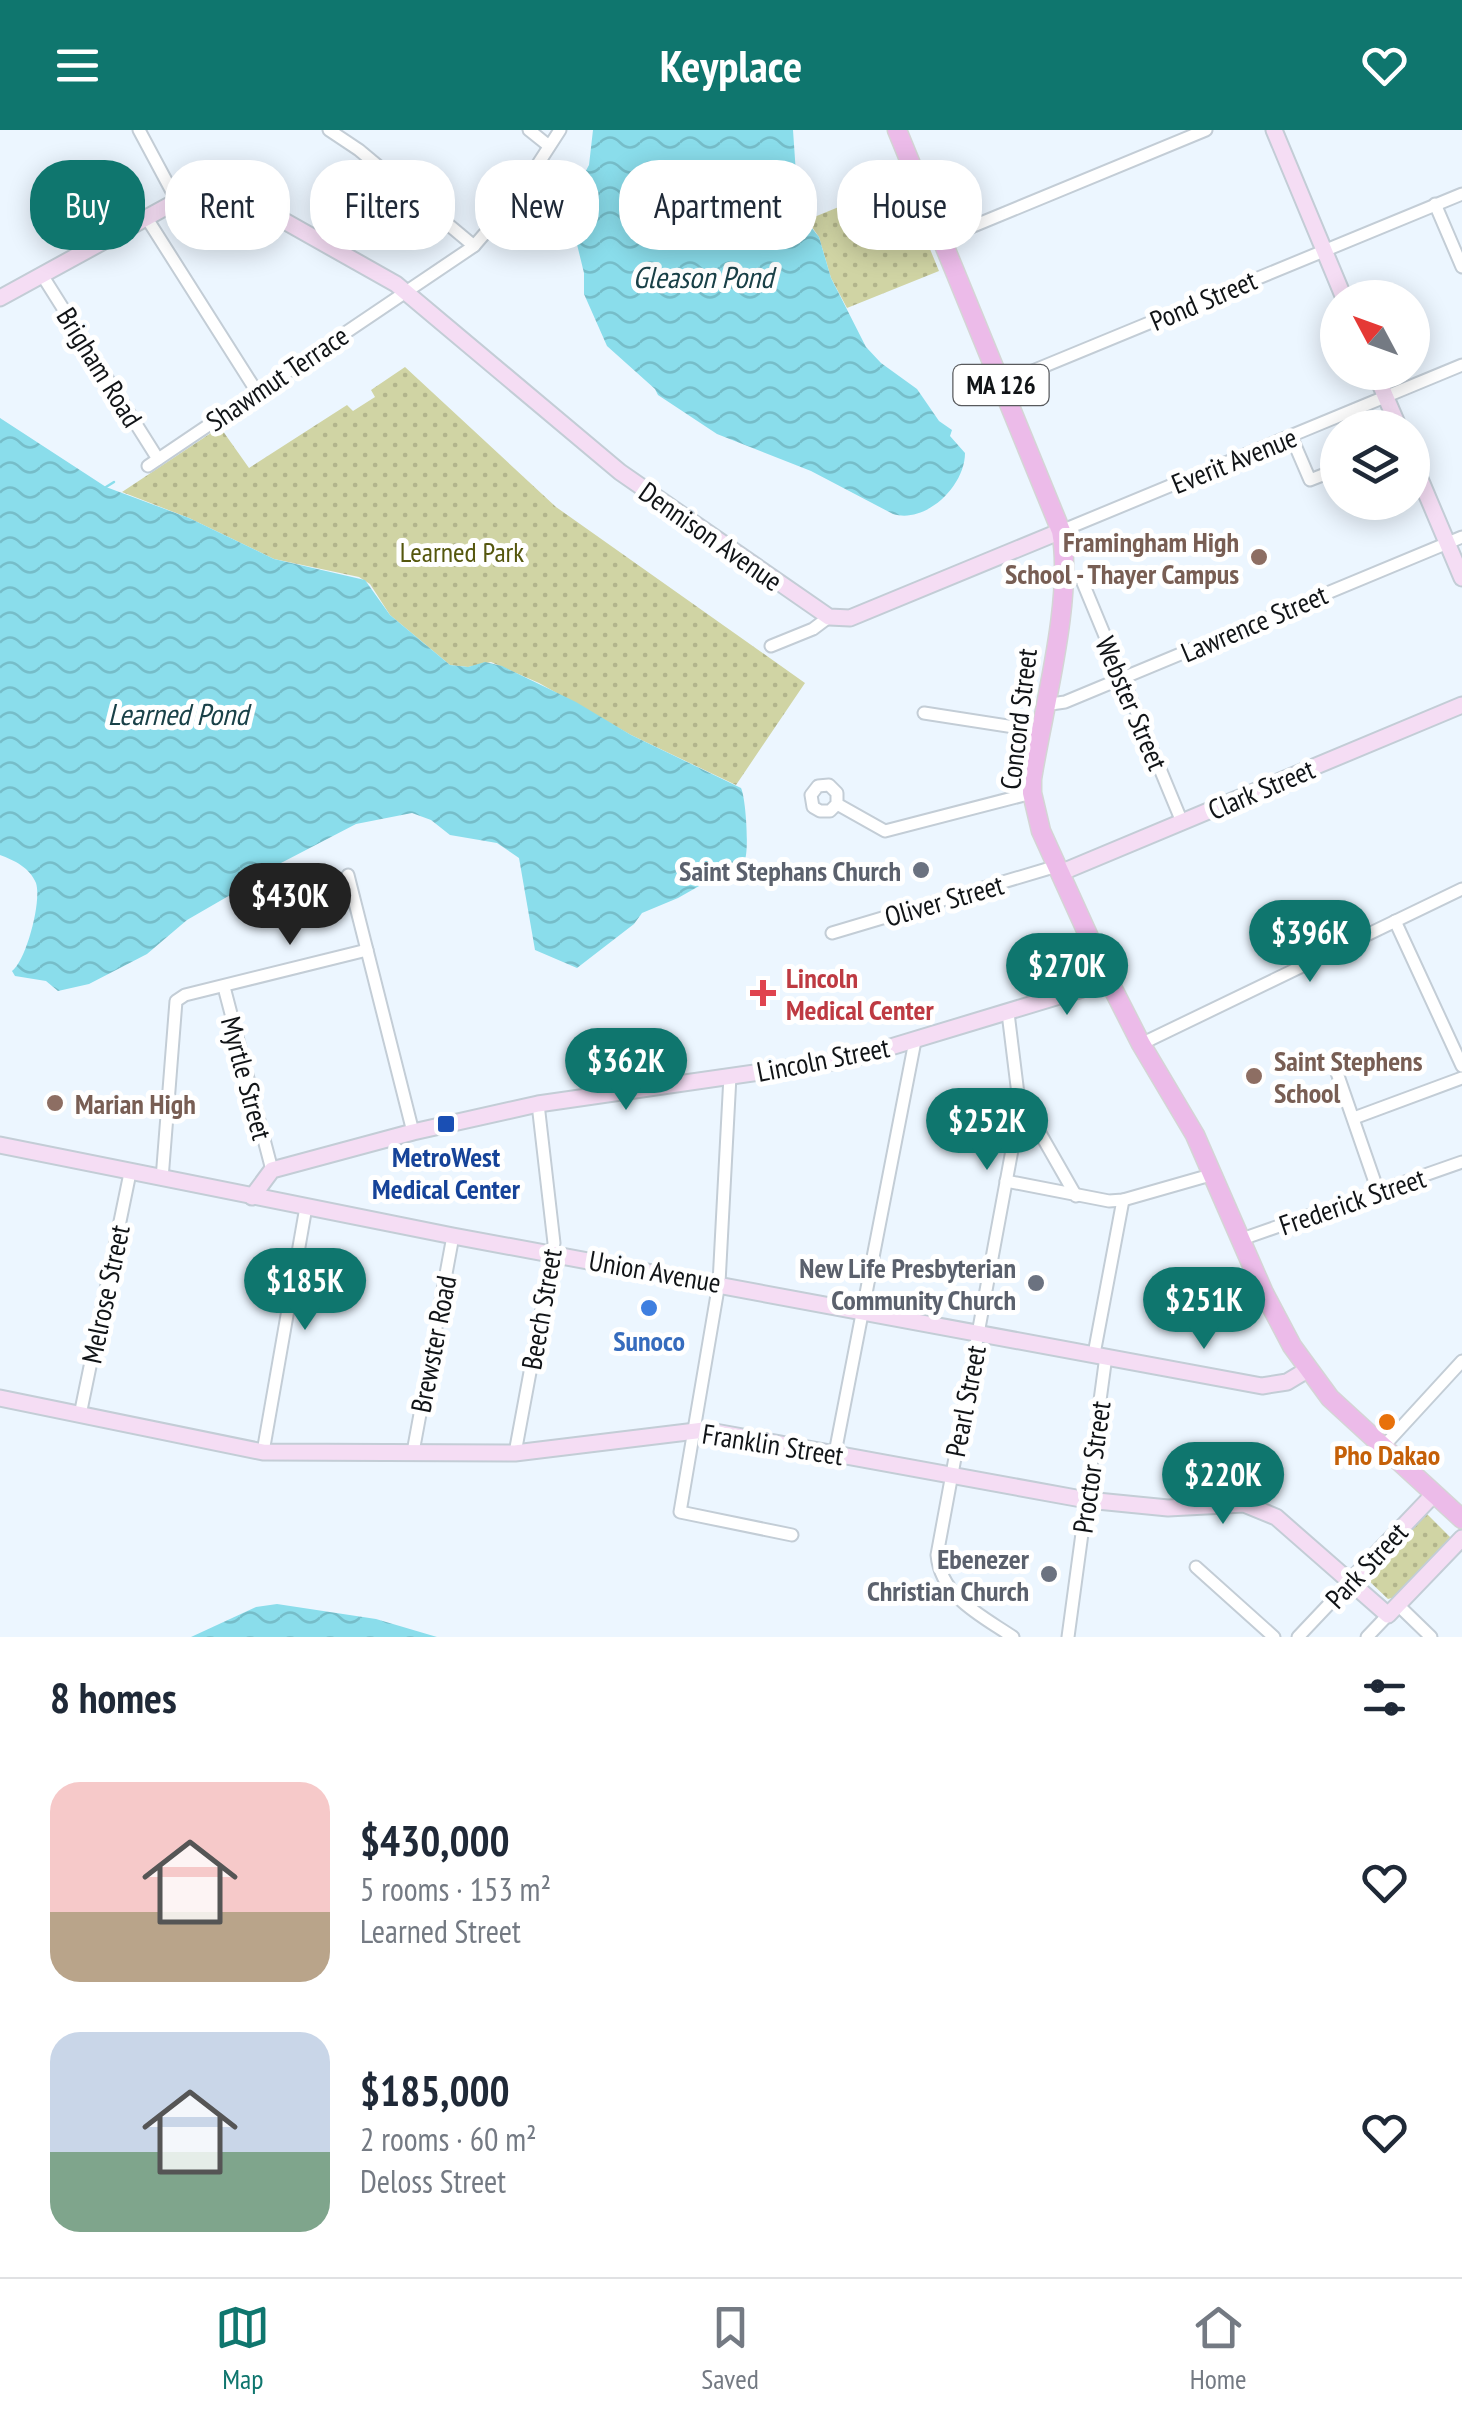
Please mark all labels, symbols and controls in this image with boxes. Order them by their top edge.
text: Keyplace [660,36,802,94]
icon: menu [50,38,105,93]
icon: heart [1357,38,1412,93]
chip: Buy [30,160,145,250]
chip: Rent [165,160,290,250]
chip: Filters [310,160,455,250]
chip: New [475,160,599,250]
chip: Apartment [619,160,817,250]
chip: House [837,160,982,250]
water label: Gleason Pond [633,257,777,296]
street label: Pond Street [1144,261,1262,339]
north arrow [1320,280,1430,390]
map controls [1320,280,1430,520]
street label: Brigham Road [49,300,151,434]
street label: Shawmut Terrace [199,317,355,439]
road number: MA 126 [954,365,1048,405]
button: layers [1320,410,1430,520]
street label: Everit Avenue [1166,418,1302,502]
street label: Dennison Avenue [632,473,790,599]
place label: Framingham High School - Thayer Campus [1005,523,1239,592]
park label: Learned Park [400,533,524,570]
marker: Framingham High School - Thayer Campus [1248,546,1270,568]
street label: Lawrence Street [1175,575,1333,670]
street label: Webster Street [1087,631,1177,776]
street label: Concord Street [991,646,1045,792]
water label: Learned Pond [108,694,252,733]
street label: Clark Street [1202,750,1320,828]
place label: Saint Stephans Church [679,852,901,889]
marker: Saint Stephans Church [910,859,932,881]
pin: $430K [220,863,360,948]
street label: Oliver Street [880,865,1008,935]
text: $430K [251,874,329,916]
pin: $396K [1240,900,1380,985]
text: $396K [1271,911,1349,953]
pin: $270K [997,933,1137,1018]
text: $270K [1028,944,1106,986]
place label: Lincoln Medical Center [786,959,935,1028]
marker: Lincoln Medical Center [750,980,776,1006]
street label: Myrtle Street [213,1012,281,1144]
pin: $362K [556,1028,696,1113]
street label: Lincoln Street [754,1028,893,1090]
text: $362K [587,1039,665,1081]
place label: Saint Stephens School [1274,1042,1423,1111]
marker: Saint Stephens School [1243,1065,1265,1087]
place label: Marian High [75,1085,196,1122]
pin: $252K [917,1088,1057,1173]
marker: Marian High [44,1092,66,1114]
text: $252K [948,1099,1026,1141]
marker: MetroWest Medical Center [435,1113,457,1135]
place label: MetroWest Medical Center [372,1138,521,1207]
street label: Frederick Street [1274,1159,1430,1243]
street label: Melrose Street [72,1221,138,1367]
street label: Union Avenue [586,1241,724,1301]
street label: Beech Street [512,1245,570,1372]
pin: $185K [235,1248,375,1333]
place label: New Life Presbyterian Community Church [799,1249,1016,1318]
text: $185K [266,1259,344,1301]
pin: $251K [1134,1267,1274,1352]
street label: Brewster Road [402,1272,464,1416]
marker: New Life Presbyterian Community Church [1025,1272,1047,1294]
text: $251K [1165,1278,1243,1320]
marker: Sunoco [638,1297,660,1319]
place label: Sunoco [613,1322,685,1359]
street label: Pearl Street [936,1342,994,1460]
street label: Proctor Street [1063,1398,1119,1535]
marker: Pho Dakao [1376,1411,1398,1433]
street label: Franklin Street [700,1415,846,1473]
place label: Pho Dakao [1334,1436,1440,1473]
pin: $220K [1153,1442,1293,1527]
text: $220K [1184,1453,1262,1495]
street label: Park Street [1317,1514,1415,1616]
place label: Ebenezer Christian Church [867,1540,1030,1609]
marker: Ebenezer Christian Church [1038,1563,1060,1585]
text: 8 homes [50,1670,177,1725]
icon: filters [1357,1670,1412,1725]
text: $430,000 [360,1813,510,1868]
icon: home [130,1822,250,1942]
icon: heart [1357,1855,1412,1910]
text: 5 rooms · 153 m² [360,1868,551,1910]
text: Learned Street [360,1910,521,1952]
text: $185,000 [360,2063,510,2118]
icon: home [130,2072,250,2192]
icon: heart [1357,2105,1412,2160]
text: 2 rooms · 60 m² [360,2118,537,2160]
text: Deloss Street [360,2160,506,2202]
tab: Map [215,2300,270,2397]
tab: Saved [701,2300,759,2397]
tab: Home [1190,2300,1247,2397]

